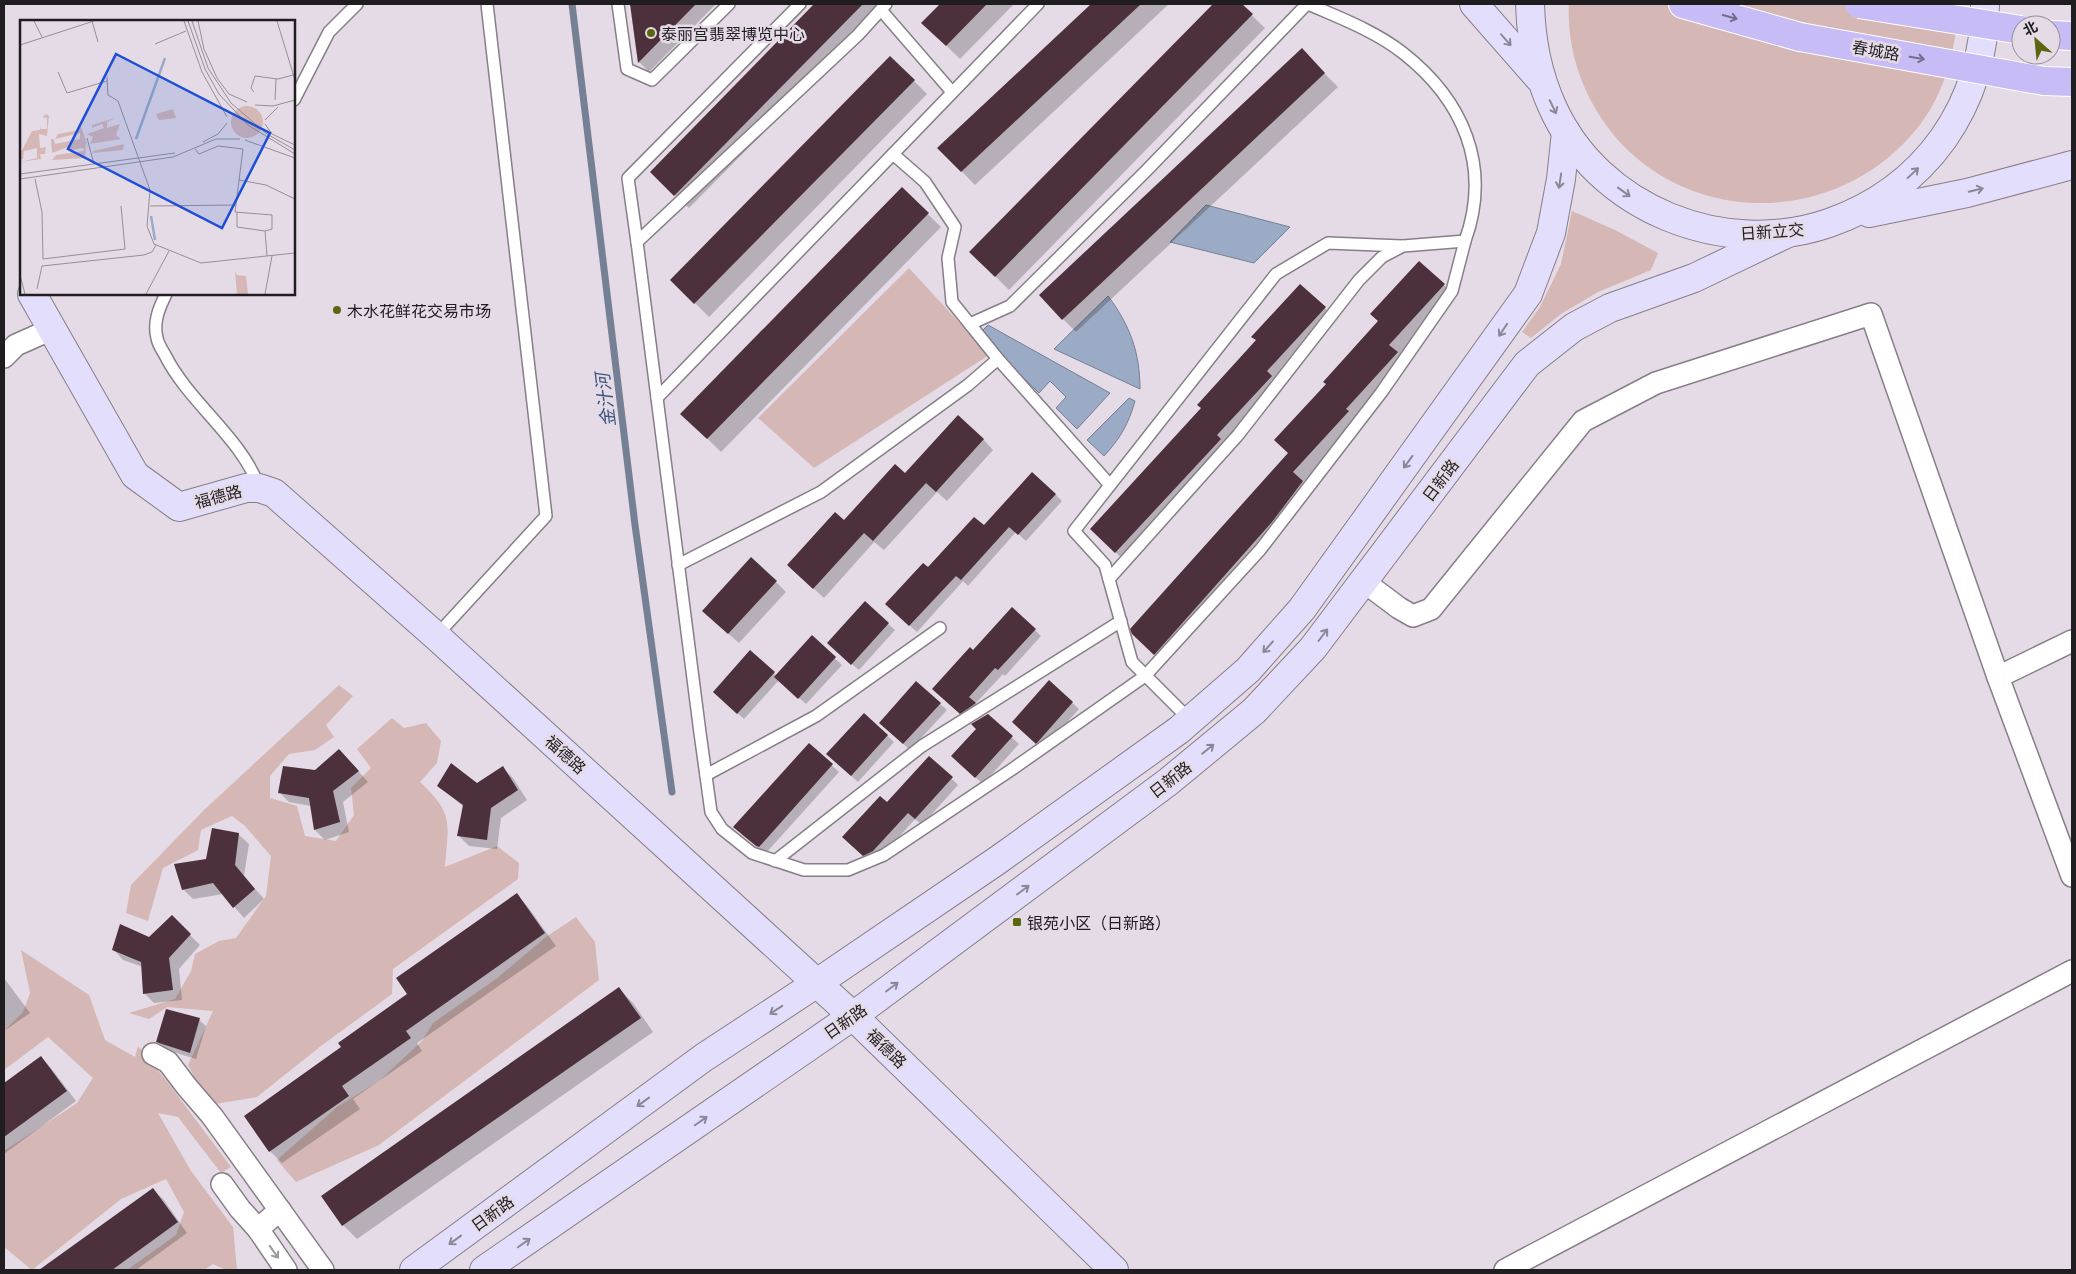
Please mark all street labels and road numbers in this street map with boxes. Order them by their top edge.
street label: 春城路 [1851,36,1901,64]
street label: 日新立交 [1739,219,1805,243]
street label: 日新路 [1418,455,1462,505]
street label: 福德路 [192,481,244,511]
street label: 福德路 [542,731,590,777]
street label: 日新路 [1145,757,1195,801]
street label: 日新路 [820,999,870,1043]
street label: 福德路 [863,1024,911,1072]
street label: 日新路 [467,1191,517,1235]

